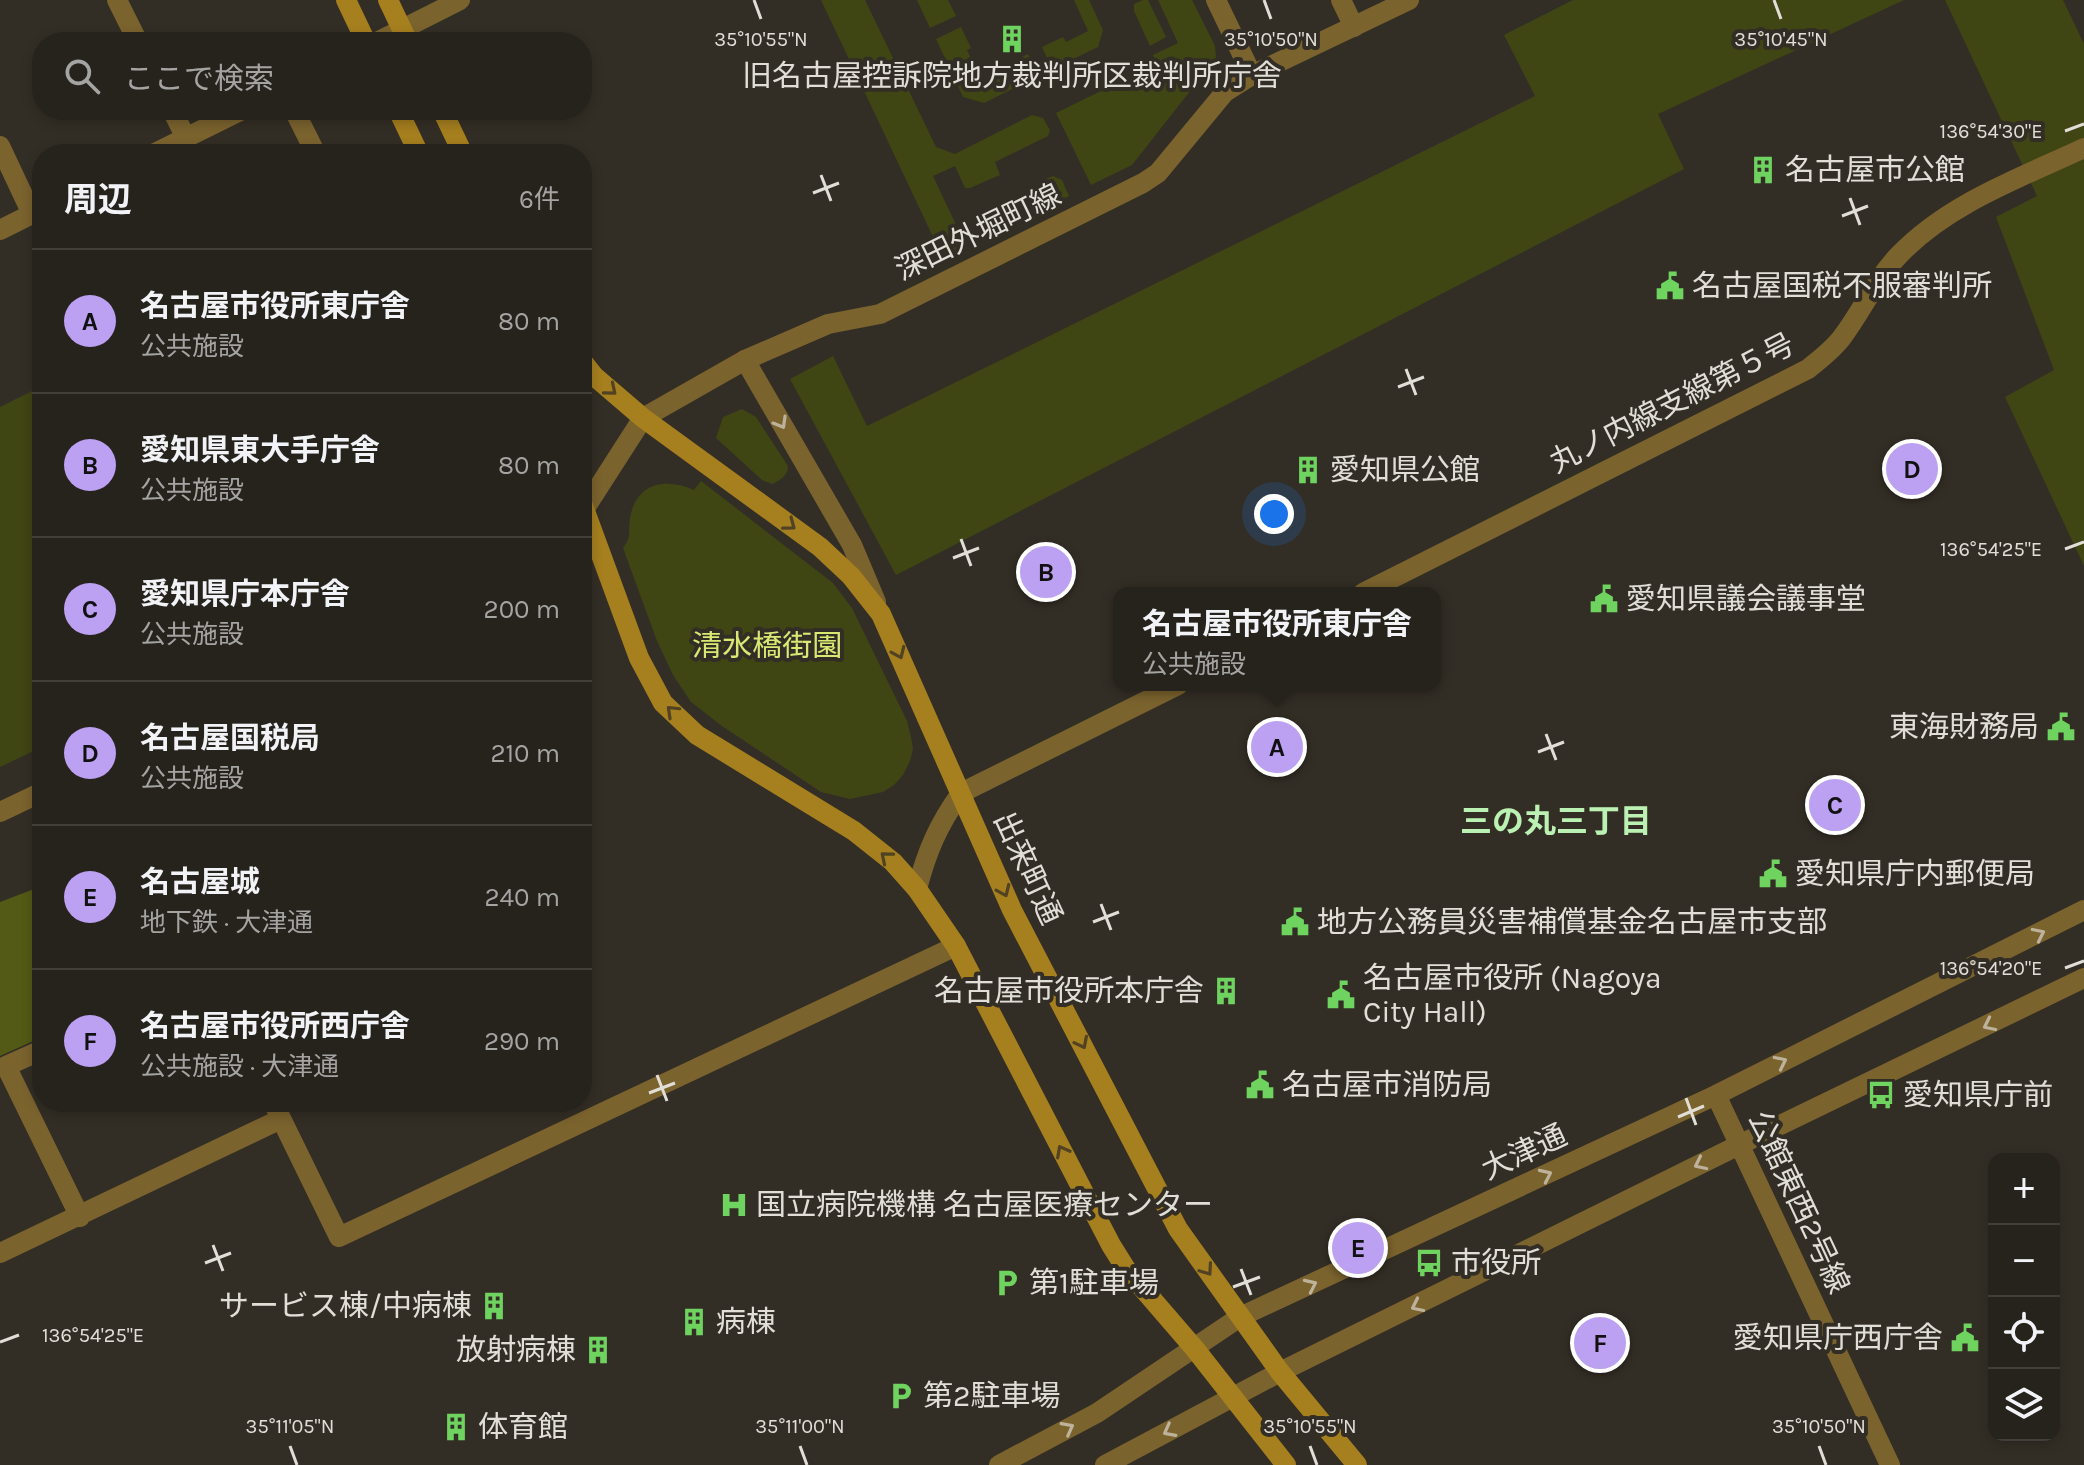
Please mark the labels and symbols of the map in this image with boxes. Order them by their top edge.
building icon: 旧名古屋控訴院地方裁判所区裁判所庁舎 [997,24,1027,54]
text: 35°10'55"N [714,28,808,51]
text: 35°10'50"N [1224,28,1318,51]
text: 35°10'45"N [1734,28,1828,51]
place label: 旧名古屋控訴院地方裁判所区裁判所庁舎 [742,58,1282,94]
text: 136°54'30"E [1940,120,2042,143]
place label: 名古屋市公館 [1785,152,1965,188]
building icon: 名古屋市公館 [1748,155,1778,185]
street label: 深田外堀町線 [889,176,1067,288]
place label: 名古屋国税不服審判所 [1692,268,1992,304]
public building icon: 名古屋国税不服審判所 [1655,271,1685,301]
street label: 丸ノ内線支線第５号 [1544,326,1800,480]
one-way arrow [602,381,617,395]
one-way arrow [771,415,787,429]
pin: D [1886,439,1938,499]
place label: 愛知県公館 [1330,452,1480,488]
building icon: 愛知県公館 [1293,455,1323,485]
your location [1254,494,1294,534]
one-way arrow [781,515,796,529]
text: 136°54'25"E [1940,538,2042,561]
pin: B [1020,542,1072,602]
place label: 愛知県議会議事堂 [1626,581,1866,617]
public building icon: 愛知県議会議事堂 [1589,584,1619,614]
park label: 清水橋街園 [692,628,842,664]
one-way arrow [889,645,905,659]
one-way arrow [667,706,681,720]
place label: 東海財務局 [1889,709,2039,745]
public building icon: 東海財務局 [2046,712,2076,742]
pin: A [1251,717,1303,777]
pin: C [1809,775,1861,835]
district label: 三の丸三丁目 [1460,803,1652,840]
street label: 出来町通 [986,806,1070,930]
one-way arrow [881,852,896,867]
place label: 愛知県庁内郵便局 [1795,856,2035,892]
public building icon: 愛知県庁内郵便局 [1758,859,1788,889]
one-way arrow [994,883,1010,897]
place label: 地方公務員災害補償基金名古屋市支部 [1317,904,1827,940]
public building icon: 地方公務員災害補償基金名古屋市支部 [1280,907,1310,937]
one-way arrow [2030,928,2045,943]
text: 136°54'20"E [1940,957,2042,980]
place label: 名古屋市役所 (Nagoya City Hall) [1363,960,1662,1030]
place label: 名古屋市役所本庁舎 [934,973,1204,1009]
building icon: 名古屋市役所本庁舎 [1211,976,1241,1006]
public building icon: 名古屋市役所 (Nagoya City Hall) [1326,980,1356,1010]
one-way arrow [1982,1015,1997,1030]
one-way arrow [1072,1034,1087,1049]
one-way arrow [1772,1056,1787,1072]
place label: 名古屋市消防局 [1282,1067,1492,1103]
public building icon: 名古屋市消防局 [1245,1070,1275,1100]
place label: 愛知県庁前 [1903,1077,2053,1113]
bus stop icon: 愛知県庁前 [1866,1080,1896,1110]
street label: 公館東西2号線 [1741,1105,1857,1299]
street label: 大津通 [1476,1117,1572,1187]
one-way arrow [1057,1144,1072,1159]
one-way arrow [1694,1154,1708,1170]
one-way arrow [1538,1169,1553,1185]
place label: 国立病院機構 名古屋医療センター [756,1187,1213,1223]
hospital icon: 国立病院機構 名古屋医療センター [719,1190,749,1220]
pin: E [1332,1218,1384,1278]
place label: 市役所 [1451,1245,1541,1281]
bus stop icon: 市役所 [1414,1248,1444,1278]
one-way arrow [1197,1262,1212,1276]
place label: 第1駐車場 [1029,1265,1159,1301]
parking icon: 第1駐車場 [992,1268,1022,1298]
one-way arrow [1302,1278,1317,1294]
place label: サービス棟/中病棟 [219,1288,472,1324]
building icon: サービス棟/中病棟 [479,1291,509,1321]
one-way arrow [1410,1296,1425,1312]
place label: 病棟 [716,1304,776,1340]
building icon: 病棟 [679,1307,709,1337]
pin: F [1574,1313,1626,1373]
place label: 愛知県庁西庁舎 [1733,1320,1943,1356]
public building icon: 愛知県庁西庁舎 [1950,1323,1980,1353]
text: 136°54'25"E [42,1324,144,1347]
place label: 放射病棟 [456,1332,576,1368]
building icon: 放射病棟 [583,1335,613,1365]
place label: 第2駐車場 [923,1378,1060,1414]
parking icon: 第2駐車場 [886,1381,916,1411]
place label: 体育館 [478,1409,568,1445]
building icon: 体育館 [441,1412,471,1442]
text: 35°11'05"N [246,1415,334,1438]
text: 35°11'00"N [755,1415,845,1438]
text: 35°10'55"N [1263,1415,1357,1438]
text: 35°10'50"N [1772,1415,1866,1438]
one-way arrow [1162,1421,1177,1436]
one-way arrow [1060,1423,1074,1438]

